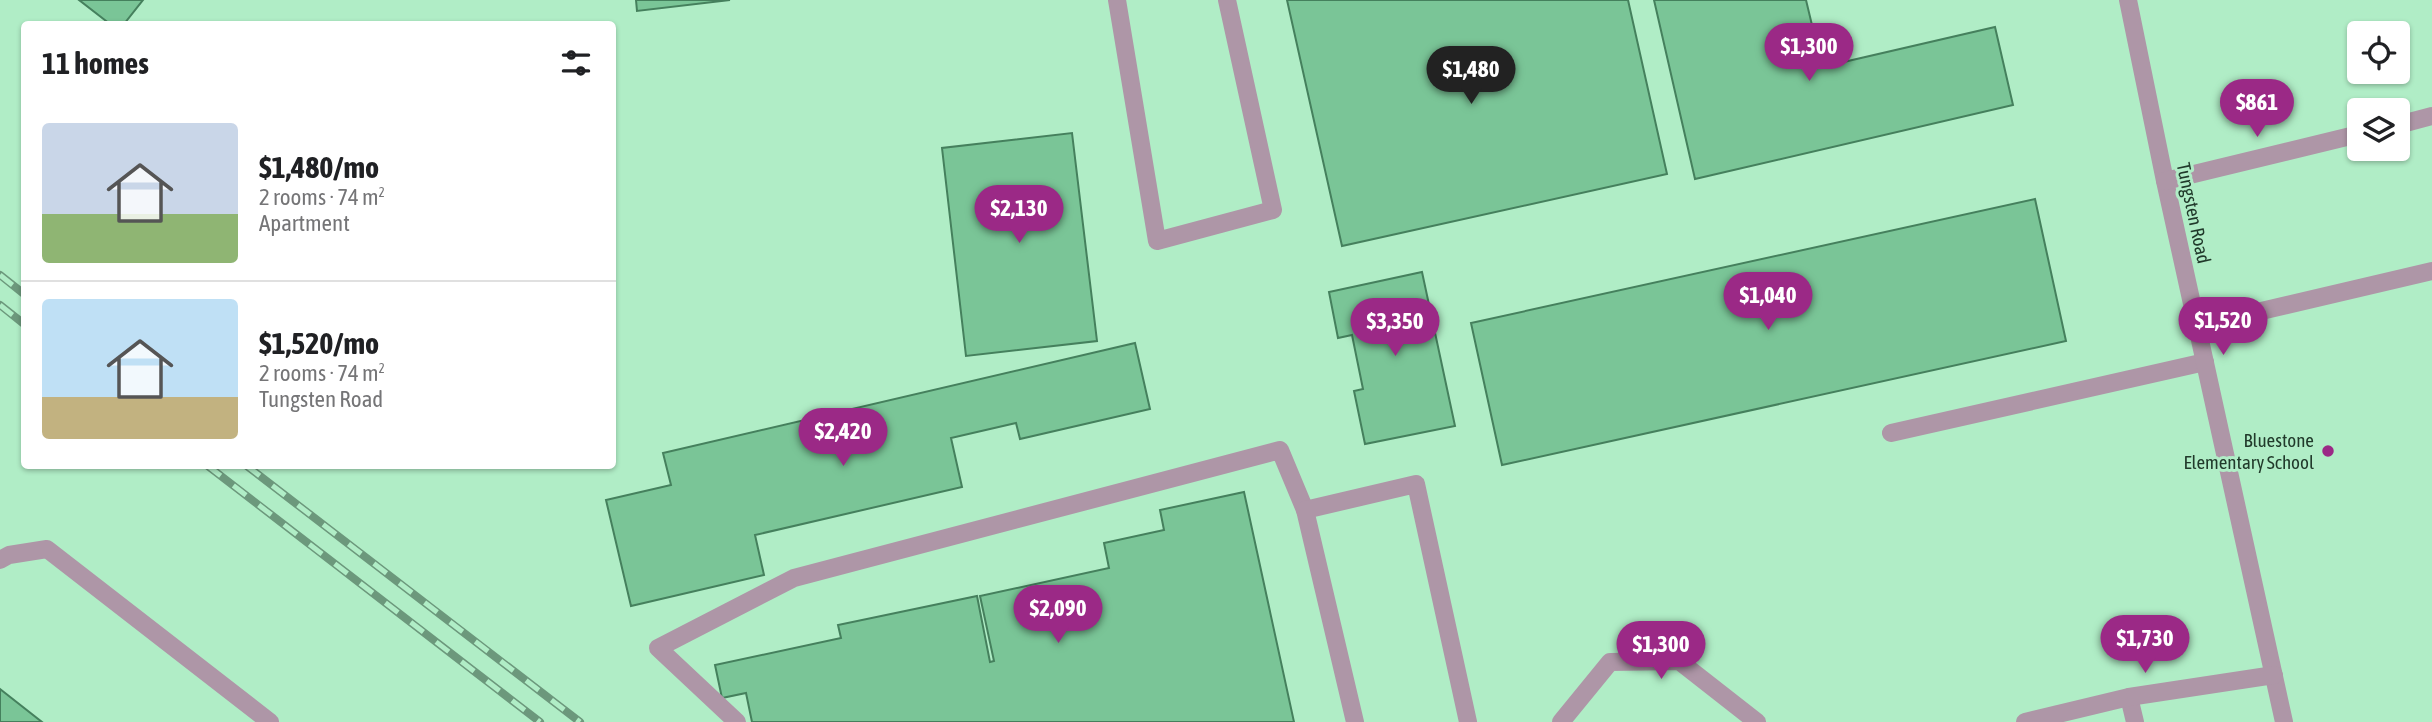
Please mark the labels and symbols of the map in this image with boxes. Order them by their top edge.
pin: $1,300 [1752,24,1866,83]
pin: $1,480 [1414,46,1528,106]
pin: $861 [2216,80,2298,139]
street label: Tungsten Road [2173,160,2215,266]
pin: $2,130 [962,186,1076,245]
pin: $1,040 [1711,272,1825,332]
pin: $3,350 [1338,298,1452,358]
pin: $1,520 [2166,298,2280,357]
pin: $2,420 [786,408,900,468]
place label: Bluestone Elementary School [2183,429,2314,473]
marker: Bluestone Elementary School [2320,443,2336,459]
pin: $2,090 [1001,586,1115,645]
pin: $1,730 [2088,616,2202,675]
pin: $1,300 [1604,622,1718,681]

